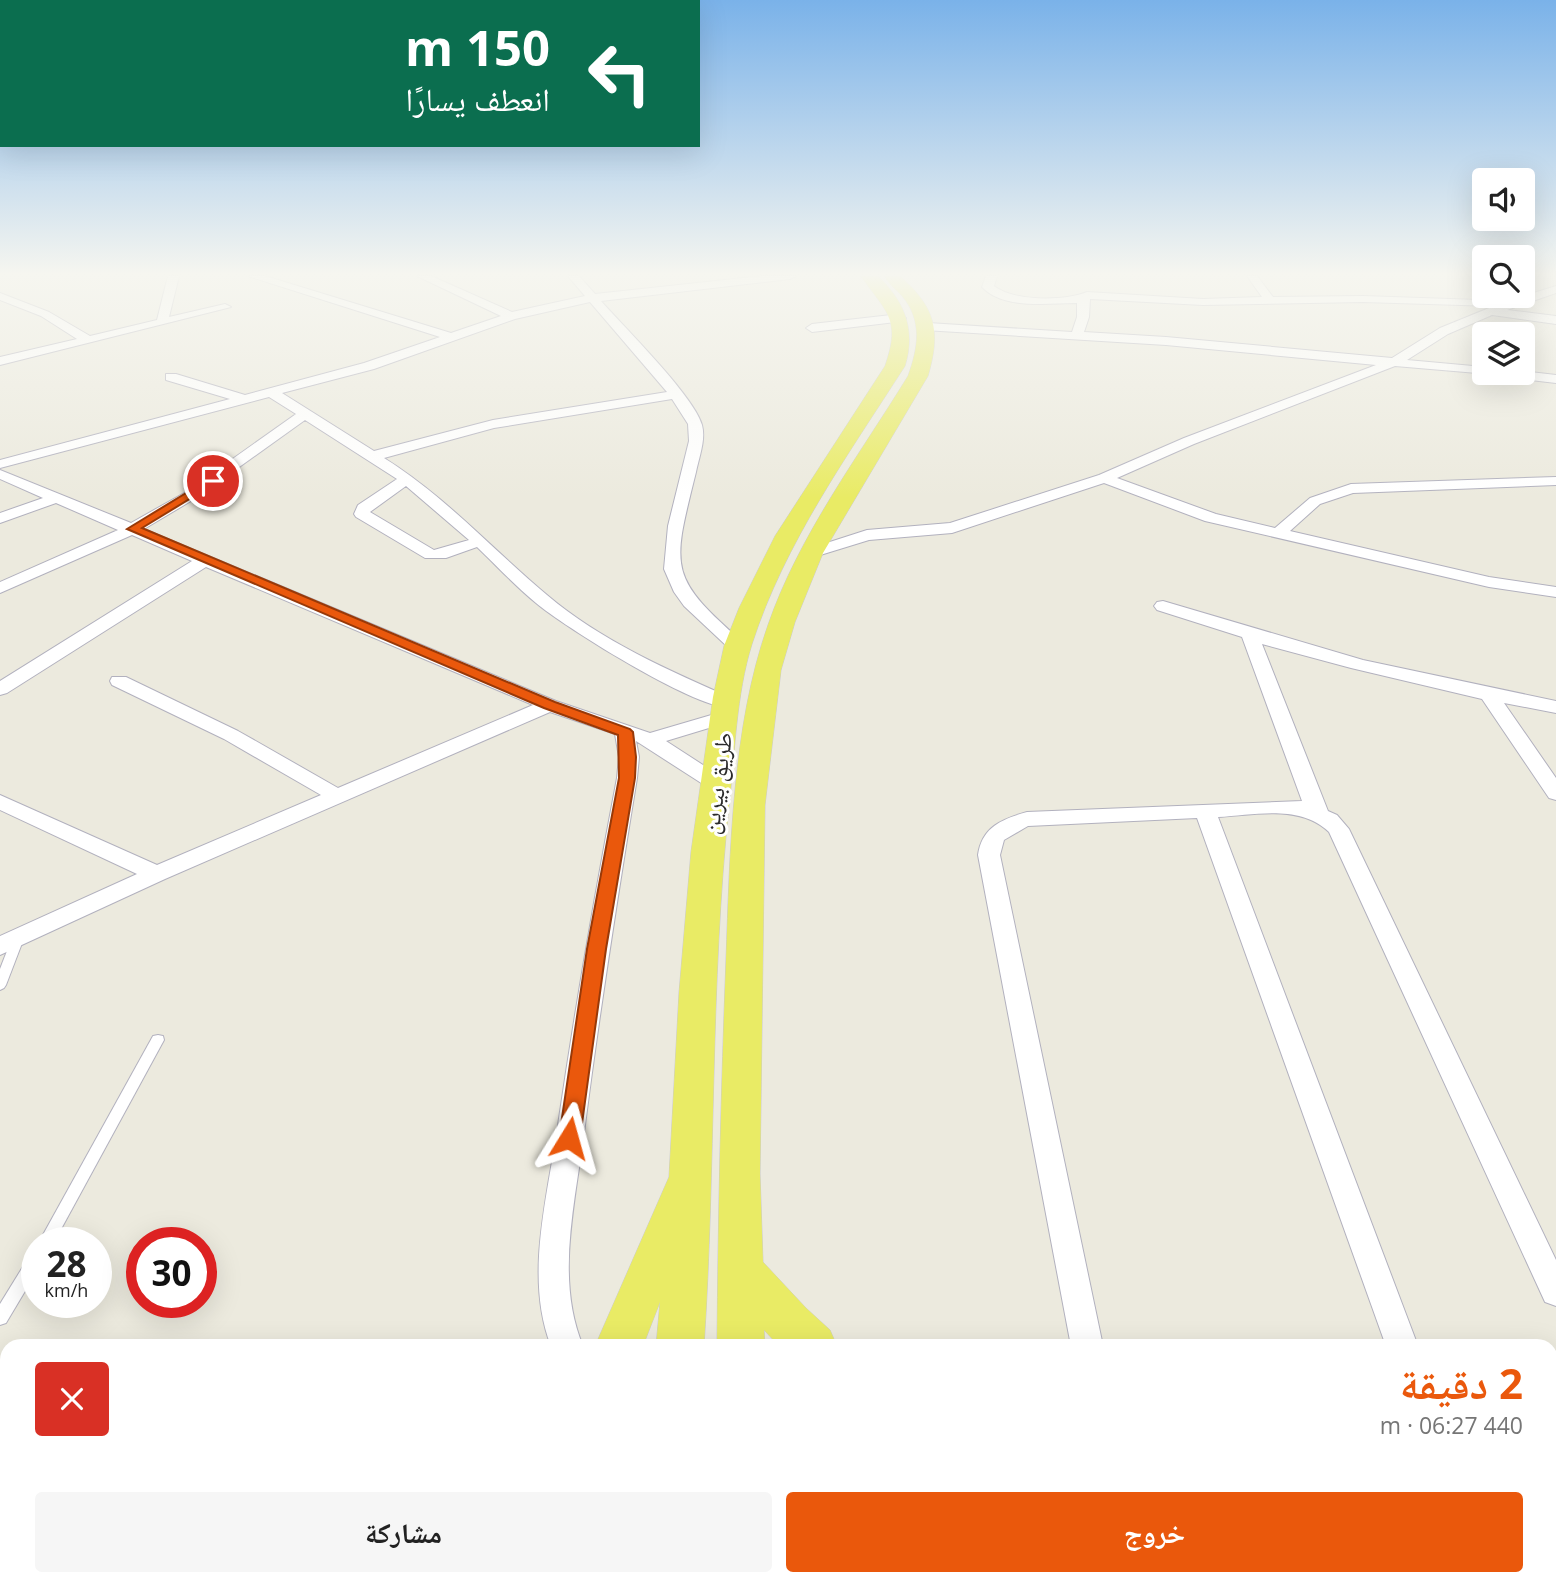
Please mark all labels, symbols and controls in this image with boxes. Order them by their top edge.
text: 150 m [405,14,550,80]
icon: left [574,28,665,119]
text: انعطف يسارًا [405,77,550,120]
map controls [1472,168,1535,385]
button: sound [1472,168,1535,231]
button: search [1472,245,1535,308]
button: layers [1472,322,1535,385]
pin [183,451,243,511]
icon: arrive [194,462,232,500]
street label: طريق بيرين [693,730,739,836]
position arrow [532,1101,606,1175]
speed limit sign: 30 [126,1227,217,1318]
text: 28 [46,1240,87,1287]
text: km/h [45,1278,88,1302]
text: 2 دقيقة [1400,1354,1523,1411]
button: close [35,1362,109,1436]
text: 440 m · 06:27 [1380,1409,1523,1441]
button: مشاركة [35,1492,772,1572]
button: خروج [786,1492,1523,1572]

